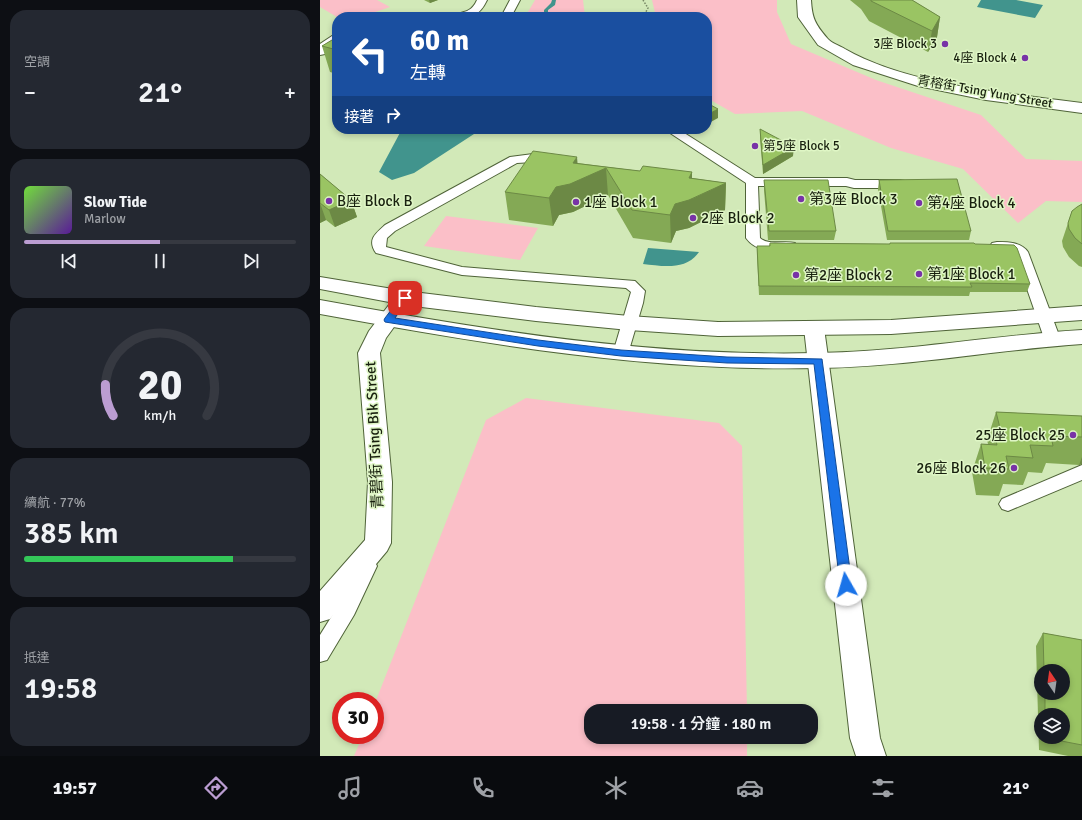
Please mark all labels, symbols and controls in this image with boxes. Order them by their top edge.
text: 60 m [410,24,469,58]
icon: left [344,28,396,80]
place label: 3座 Block 3 [873,36,937,52]
marker: 3座 Block 3 [940,39,950,49]
place label: 4座 Block 4 [953,50,1017,66]
marker: 4座 Block 4 [1020,53,1030,63]
text: 空調 [24,54,50,70]
text: 左轉 [410,62,446,84]
street label: 青榕街 Tsing Yung Street [916,72,1054,112]
text: 21° [138,74,182,111]
text: − [24,79,36,106]
text: + [284,79,296,106]
icon: right [382,104,404,126]
text: 接著 [344,108,374,126]
place label: 第5座 Block 5 [763,138,840,154]
marker: 第5座 Block 5 [750,141,760,151]
place label: 第3座 Block 3 [809,190,898,208]
place label: B座 Block B [337,192,412,210]
text: Slow Tide [84,193,147,211]
place label: 1座 Block 1 [584,193,658,211]
marker: 第3座 Block 3 [796,194,806,204]
place label: 第4座 Block 4 [927,194,1016,212]
marker: B座 Block B [324,196,334,206]
marker: 1座 Block 1 [571,197,581,207]
marker: 第4座 Block 4 [914,198,924,208]
place label: 2座 Block 2 [701,209,775,227]
text: Marlow [84,211,126,227]
marker: 2座 Block 2 [688,213,698,223]
icon: previous [58,250,80,272]
icon: pause [149,250,171,272]
icon: next [240,250,262,272]
place label: 第1座 Block 1 [927,265,1016,283]
place label: 第2座 Block 2 [804,266,893,284]
marker: 第1座 Block 1 [914,269,924,279]
marker: 第2座 Block 2 [791,270,801,280]
pin [388,281,422,315]
icon: arrive [394,287,416,309]
text: 20 [138,360,182,411]
street label: 青碧街 Tsing Bik Street [361,361,387,509]
text: km/h [144,407,176,424]
place label: 25座 Block 25 [975,426,1065,444]
marker: 25座 Block 25 [1068,430,1078,440]
place label: 26座 Block 26 [916,459,1006,477]
marker: 26座 Block 26 [1009,463,1019,473]
text: 續航 · 77% [24,495,86,511]
text: 385 km [24,515,119,552]
position arrow [825,564,867,606]
text: 抵達 [24,650,50,666]
north arrow [1034,664,1070,700]
map controls [1034,664,1070,744]
text: 19:58 [24,670,97,707]
speed limit sign: 30 [332,692,384,744]
button: layers [1034,708,1070,744]
text: 19:58 · 1 分鐘 · 180 m [631,715,771,733]
icon: directions [202,774,230,802]
icon: music [336,774,364,802]
icon: phone [469,774,497,802]
icon: climate [602,774,630,802]
icon: car [736,774,764,802]
icon: filters [869,774,897,802]
text: 19:57 [53,777,97,799]
text: 21° [1003,777,1029,799]

